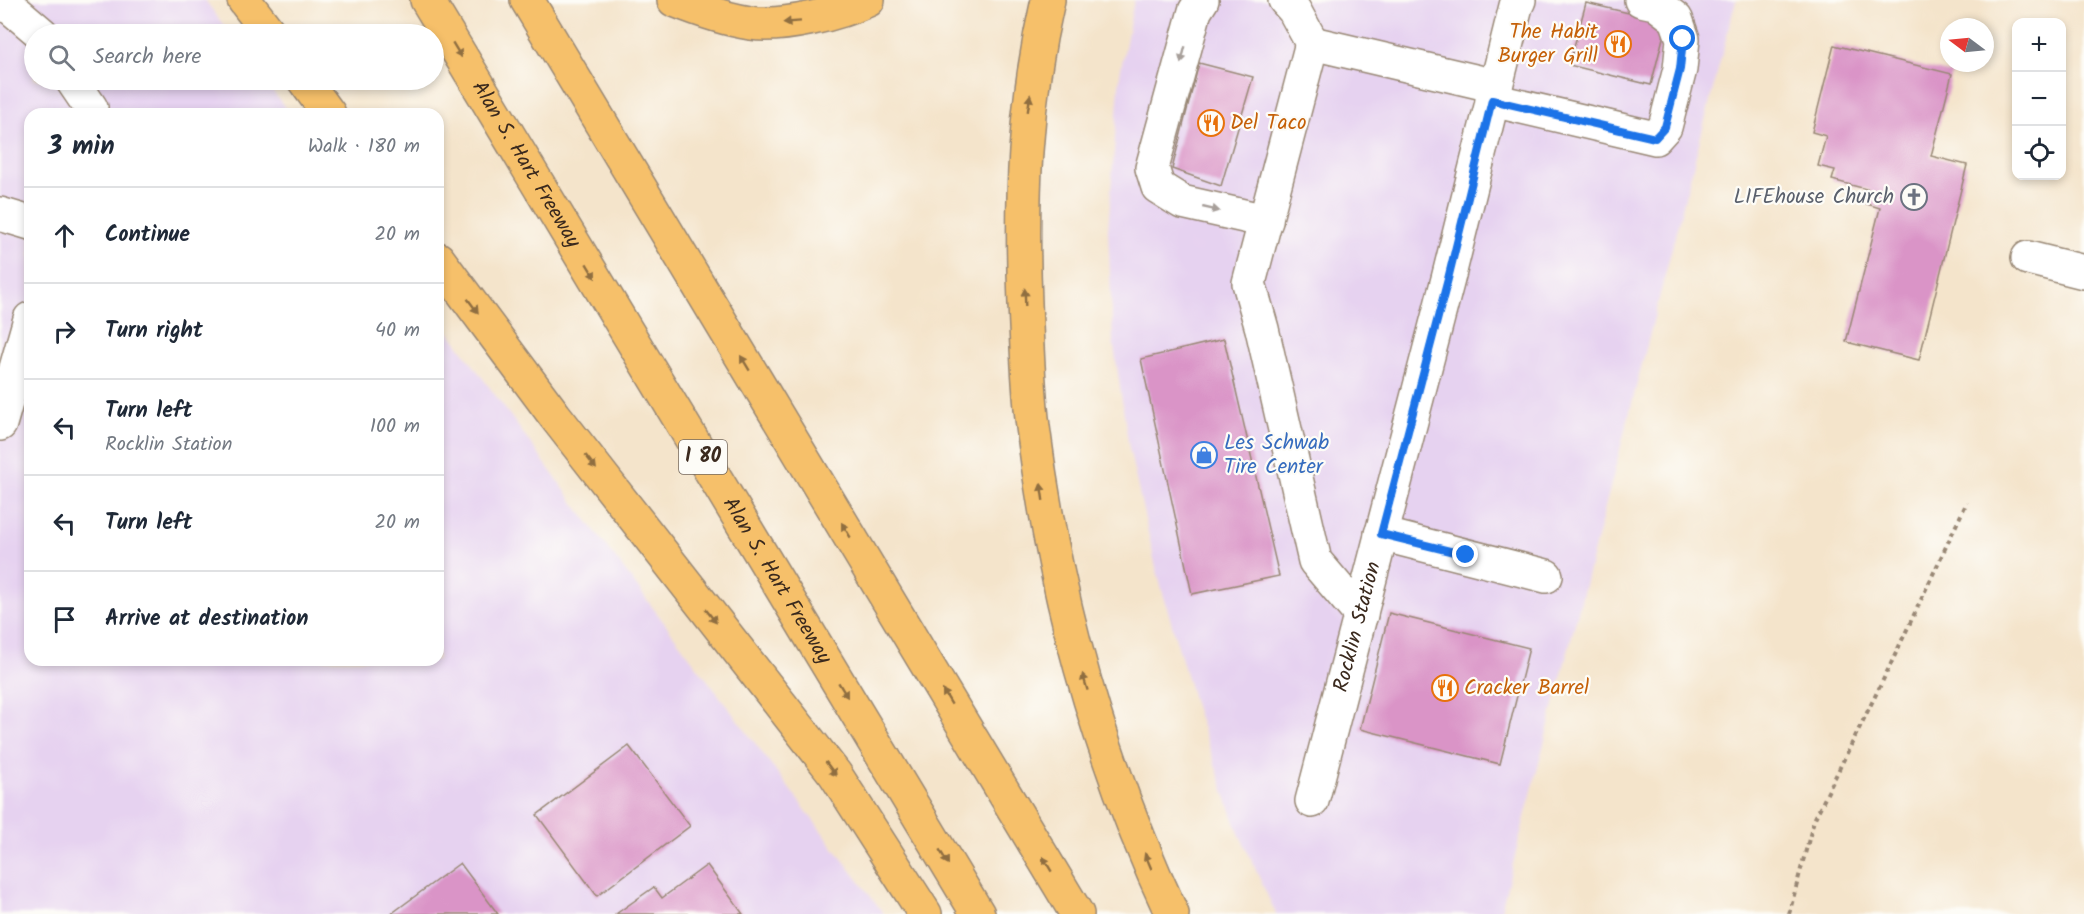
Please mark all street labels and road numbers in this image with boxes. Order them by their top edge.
street label: Alan S. Hart Freeway [463,74,589,254]
road number: I 80 [679,440,727,474]
street label: Alan S. Hart Freeway [714,491,840,671]
street label: Rocklin Station [1325,558,1390,696]

